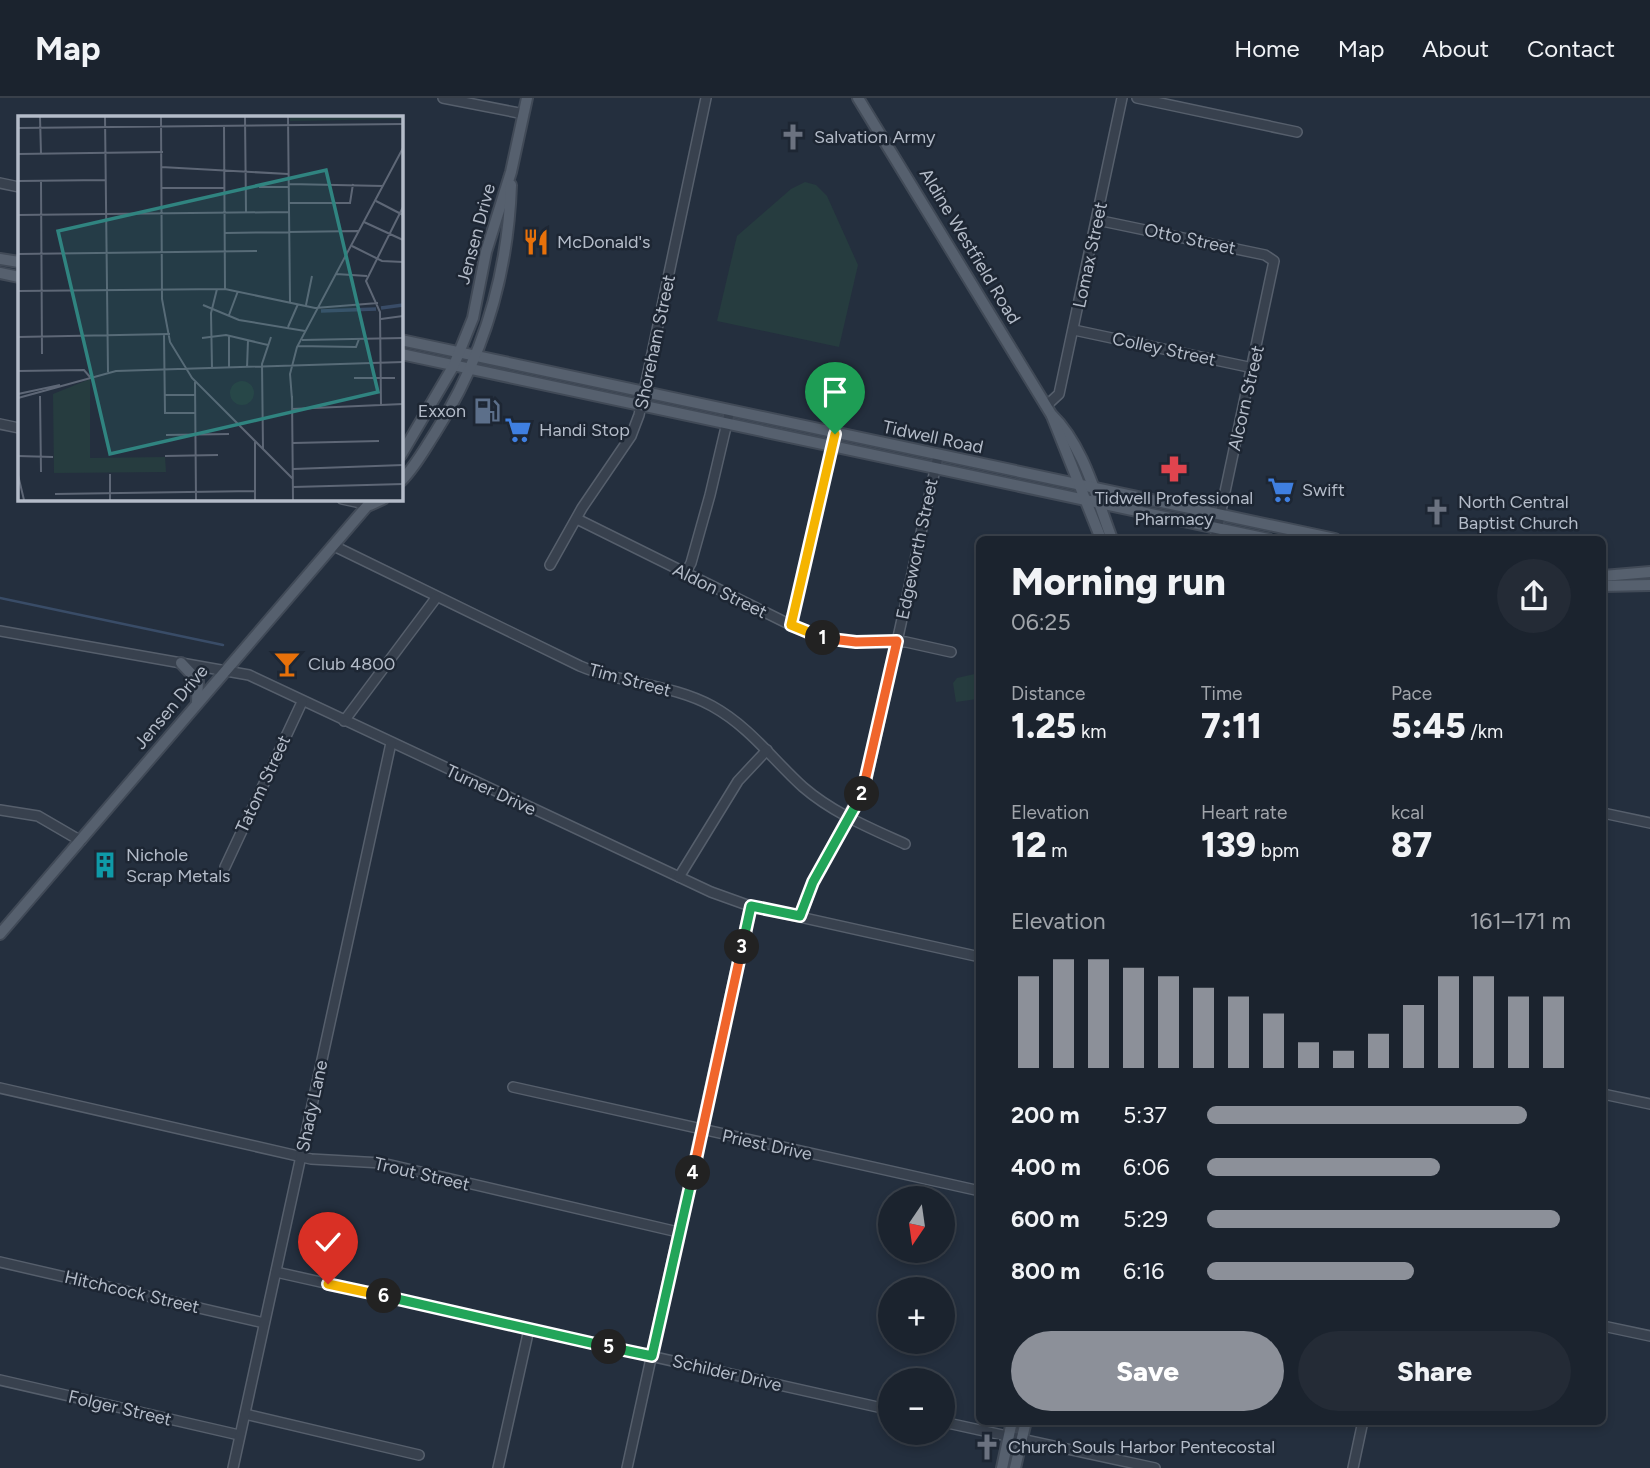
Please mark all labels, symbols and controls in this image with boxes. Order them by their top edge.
text: Map [35,29,101,68]
text: Home [1234,34,1300,63]
text: Map [1338,34,1384,63]
text: About [1422,34,1489,63]
text: Contact [1527,34,1615,63]
inset map [18,116,402,500]
church icon: Salvation Army [778,122,808,152]
place label: Salvation Army [814,126,936,148]
street label: Aldine Westfield Road [915,164,1025,328]
street label: Jensen Drive [452,181,500,287]
street label: Lomax Street [1068,200,1112,310]
street label: Otto Street [1142,219,1238,259]
restaurant icon: McDonald's [521,227,551,257]
place label: McDonald's [557,231,651,253]
street label: Shoreham Street [630,273,680,411]
street label: Colley Street [1110,327,1218,371]
street label: Alcorn Street [1223,343,1269,453]
pin [805,362,865,434]
icon: arrive [816,373,854,411]
fuel station icon: Exxon [472,396,502,426]
place label: Exxon [418,400,466,422]
supermarket icon: Handi Stop [503,415,533,445]
street label: Tidwell Road [881,416,985,458]
place label: Handi Stop [539,419,630,441]
pharmacy icon: Tidwell Professional Pharmacy [1159,454,1189,484]
supermarket icon: Swift [1266,475,1296,505]
street label: Edgeworth Street [891,476,943,621]
place label: Swift [1302,479,1345,501]
place label: Tidwell Professional Pharmacy [1095,487,1253,530]
place label: North Central Baptist Church [1458,491,1578,534]
church icon: North Central Baptist Church [1422,497,1452,527]
street label: Aldon Street [669,559,771,623]
text: Morning run [1011,559,1226,605]
button: share [1497,559,1571,633]
text: 06:25 [1011,608,1071,636]
pin: 1 [806,620,840,656]
text: 1 [818,626,827,649]
bar icon: Club 4800 [272,649,302,679]
place label: Club 4800 [308,653,395,675]
street label: Tim Street [586,658,674,702]
street label: Jensen Drive [129,660,213,754]
text: Distance [1011,682,1085,705]
text: Time [1201,682,1242,705]
text: Pace [1391,682,1432,705]
text: 1.25 [1011,705,1076,747]
text: 7:11 [1201,705,1262,747]
text: 5:45 [1391,705,1466,747]
text: km [1076,720,1106,743]
text: /km [1466,720,1503,743]
street label: Tatom Street [231,731,295,836]
street label: Turner Drive [442,759,540,821]
pin: 2 [844,776,880,812]
text: 2 [856,782,867,805]
text: Elevation [1011,801,1089,824]
text: Heart rate [1201,801,1287,824]
text: kcal [1391,801,1424,824]
text: 12 [1011,824,1047,866]
text: 139 [1201,824,1256,866]
text: 87 [1391,824,1432,866]
text: m [1047,839,1067,862]
text: bpm [1256,839,1299,862]
place label: Nichole Scrap Metals [126,844,230,887]
building icon: Nichole Scrap Metals [90,850,120,880]
text: Elevation [1011,907,1106,935]
text: 161–171 m [1470,907,1571,935]
pin: 3 [724,930,760,964]
text: 3 [736,935,747,958]
street label: Shady Lane [292,1058,332,1154]
text: 200 m [1011,1101,1080,1129]
text: 5:37 [1123,1101,1167,1129]
street label: Priest Drive [720,1125,814,1165]
street label: Trout Street [372,1152,472,1196]
text: 400 m [1011,1153,1081,1181]
text: 6:06 [1123,1153,1170,1181]
pin: 4 [676,1156,710,1190]
text: 4 [686,1161,699,1184]
north arrow [878,1186,956,1264]
map controls [878,1186,955,1445]
text: 600 m [1011,1205,1080,1233]
text: 5:29 [1123,1205,1168,1233]
pin [298,1212,358,1284]
icon: check [309,1223,347,1261]
text: 800 m [1011,1257,1080,1285]
text: 6:16 [1123,1257,1164,1285]
street label: Hitchcock Street [62,1266,202,1318]
button: + [878,1277,955,1354]
pin: 6 [366,1278,402,1314]
text: 6 [378,1284,389,1307]
pin: 5 [592,1330,626,1364]
button: Save [1011,1331,1284,1411]
button: Share [1298,1331,1571,1411]
text: 5 [603,1335,614,1358]
street label: Schilder Drive [670,1350,784,1396]
button: − [878,1368,955,1445]
street label: Folger Street [66,1385,174,1431]
church icon: Church Souls Harbor Pentecostal [972,1432,1002,1462]
place label: Church Souls Harbor Pentecostal [1008,1436,1275,1458]

